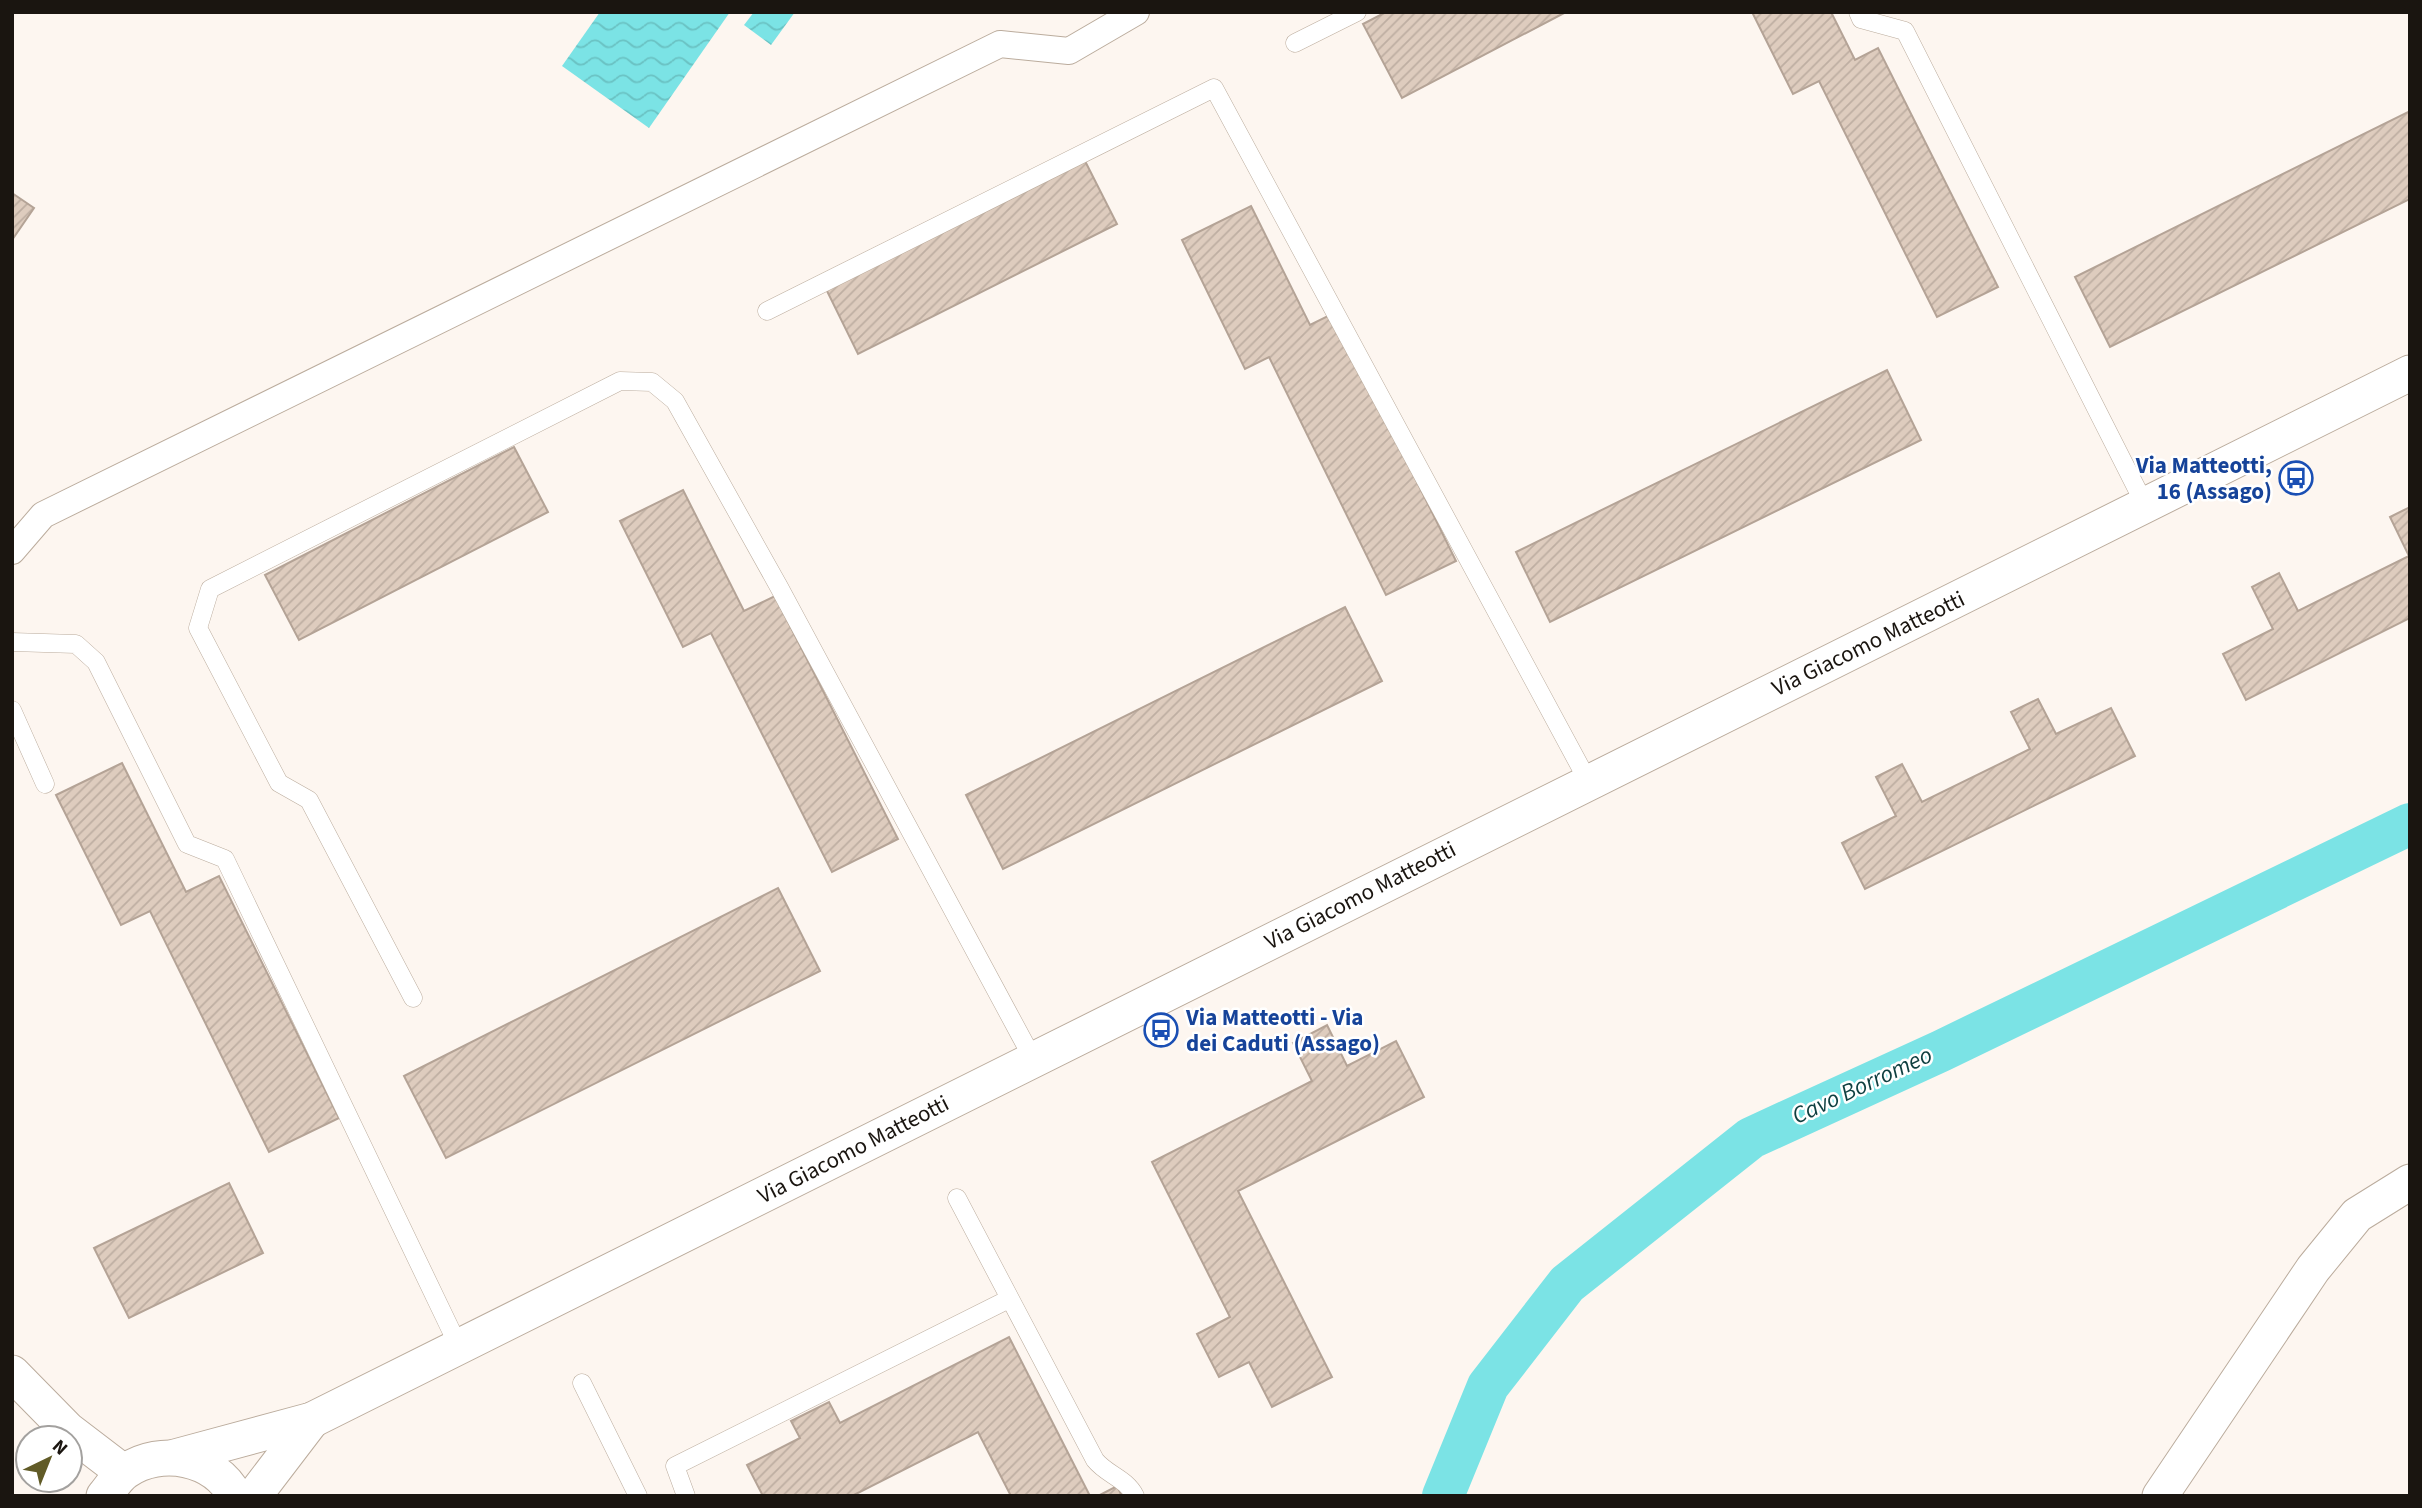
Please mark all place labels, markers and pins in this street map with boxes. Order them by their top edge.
place label: Via Matteotti, 16 (Assago) [2135,449,2272,508]
bus stop icon: Via Matteotti, 16 (Assago) [2277,459,2315,497]
place label: Via Matteotti - Via dei Caduti (Assago) [1185,1001,1380,1060]
bus stop icon: Via Matteotti - Via dei Caduti (Assago) [1142,1011,1180,1049]

